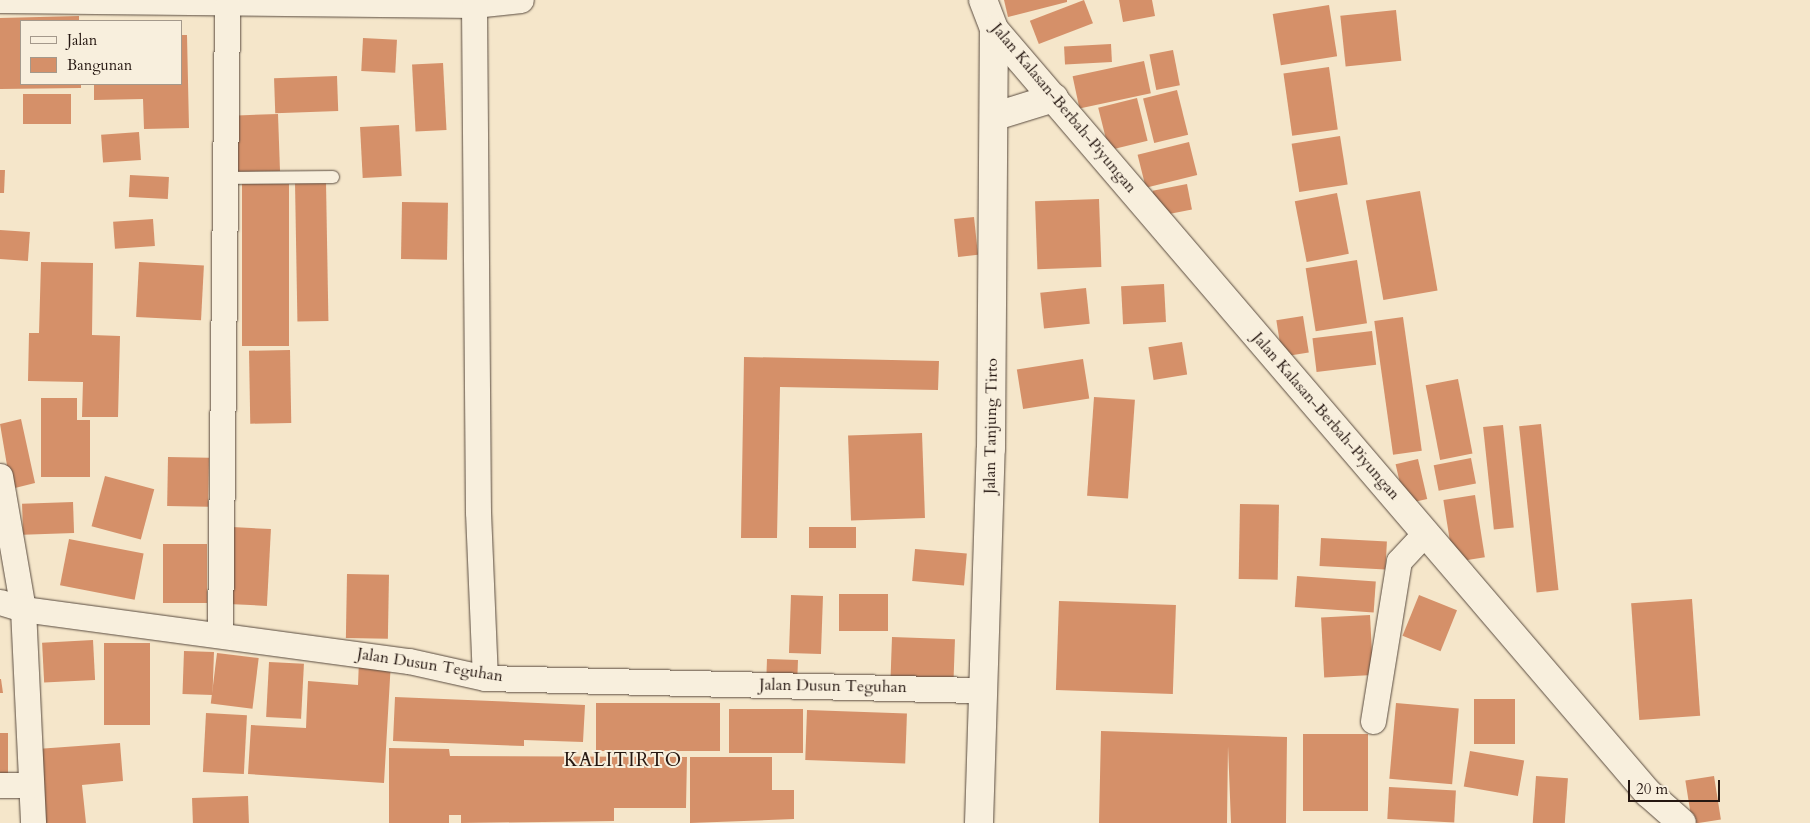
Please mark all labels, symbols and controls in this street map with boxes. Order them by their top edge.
street label: Jalan Kalasan-Berbah-Piyungan [987,19,1141,197]
legend [20,20,182,85]
text: Jalan [67,30,97,50]
text: Bangunan [67,55,132,75]
street label: Jalan Kalasan-Berbah-Piyungan [1248,328,1404,504]
street label: Jalan Tanjung Tirto [980,358,1002,494]
street label: Jalan Dusun Teguhan [356,644,504,686]
street label: Jalan Dusun Teguhan [759,675,907,697]
district label: KALITIRTO [563,750,683,772]
scale bar [1630,770,1722,802]
text: 20 m [1636,779,1668,799]

